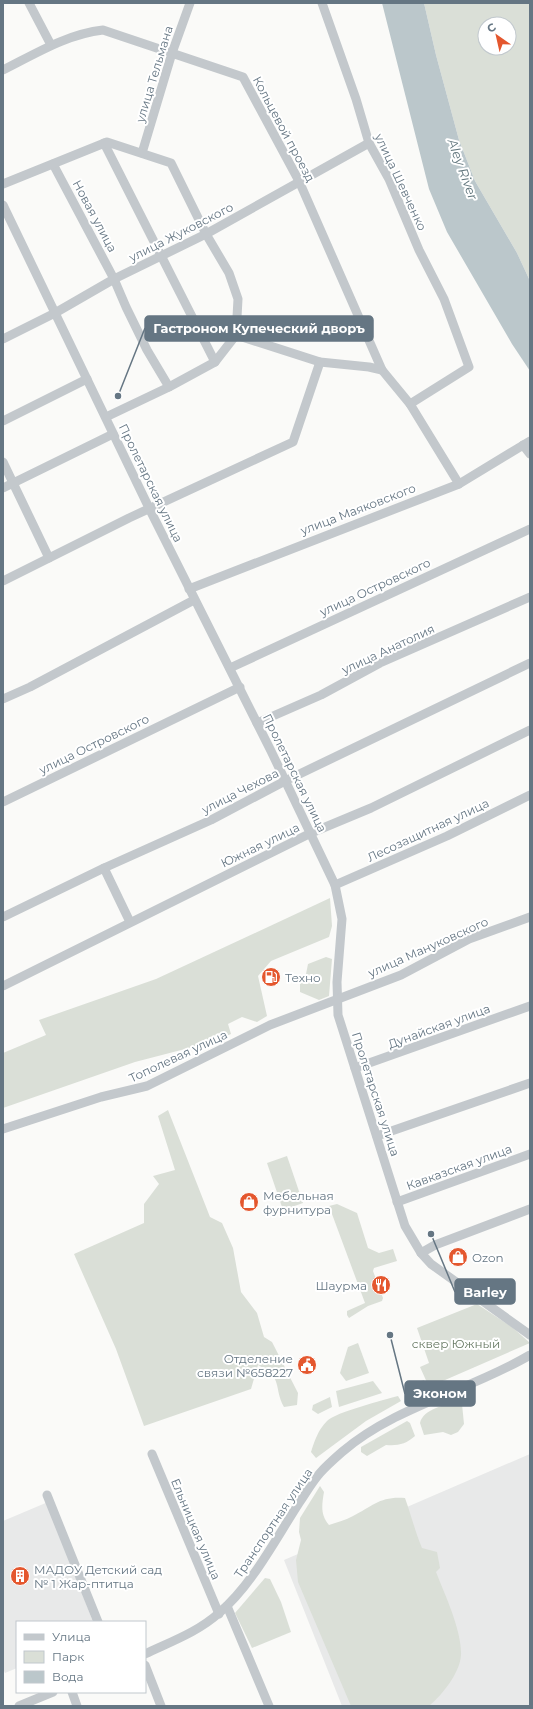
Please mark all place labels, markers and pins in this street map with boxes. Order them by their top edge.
callout: Гастроном Купеческий дворъ [145,316,373,341]
fuel station icon: Техно [260,966,282,988]
place label: Техно [285,970,321,985]
place label: Мебельная фурнитура [263,1188,334,1217]
shop icon: Мебельная фурнитура [238,1191,260,1213]
shop icon: Ozon [447,1246,469,1268]
place label: Ozon [472,1250,504,1265]
restaurant icon: Шаурма [370,1274,392,1296]
place label: Шаурма [315,1278,367,1293]
callout: Barley [455,1279,515,1304]
place label: Отделение связи №658227 [197,1351,293,1380]
public building icon: Отделение связи №658227 [296,1354,318,1376]
callout: Эконом [405,1381,475,1406]
place label: МАДОУ Детский сад № 1 Жар-птитца [34,1562,162,1591]
building icon: МАДОУ Детский сад № 1 Жар-птитца [9,1565,31,1587]

